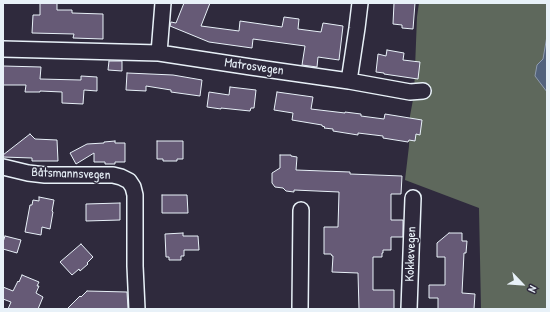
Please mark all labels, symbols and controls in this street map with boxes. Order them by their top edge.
street label: Matrosvegen [223,55,285,79]
street label: Båtsmannsvegen [31,165,111,183]
street label: Kokkevegen [402,226,420,282]
north arrow [502,264,542,304]
text: N [525,283,540,295]

